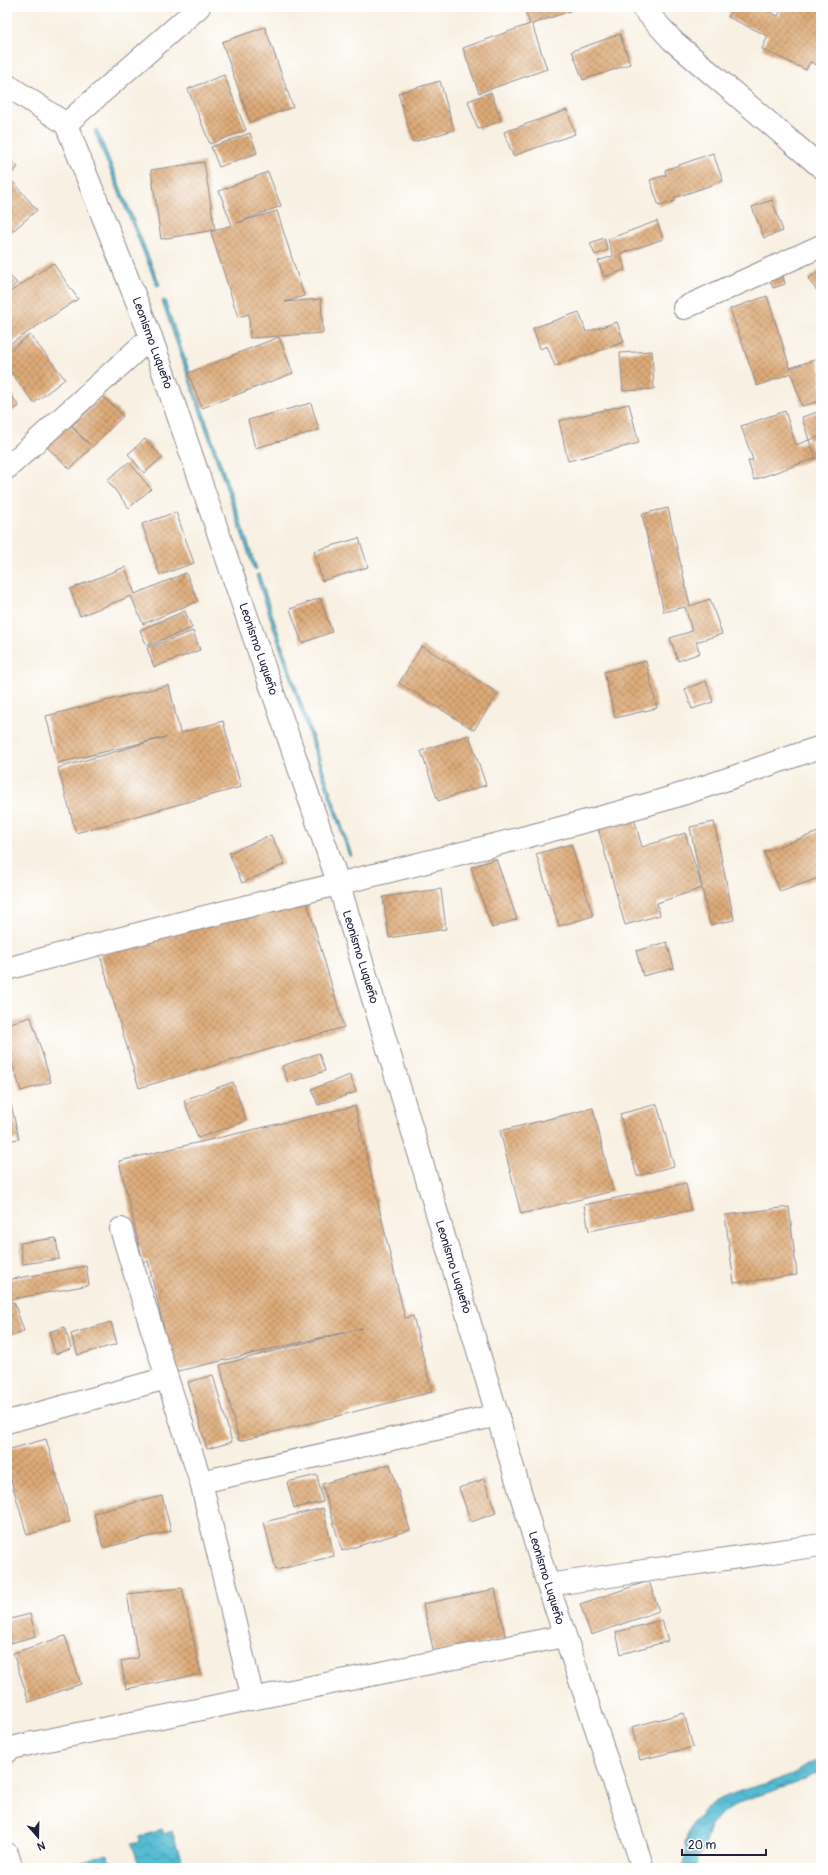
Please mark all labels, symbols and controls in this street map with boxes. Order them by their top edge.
street label: Leonismo Luqueño [128,295,176,392]
street label: Leonismo Luqueño [235,601,281,698]
street label: Leonismo Luqueño [339,909,381,1006]
street label: Leonismo Luqueño [432,1219,474,1316]
street label: Leonismo Luqueño [525,1530,567,1627]
north arrow [18,1817,58,1857]
scale bar [682,1831,766,1857]
text: 20 m [688,1838,717,1853]
text: N [35,1839,47,1853]

